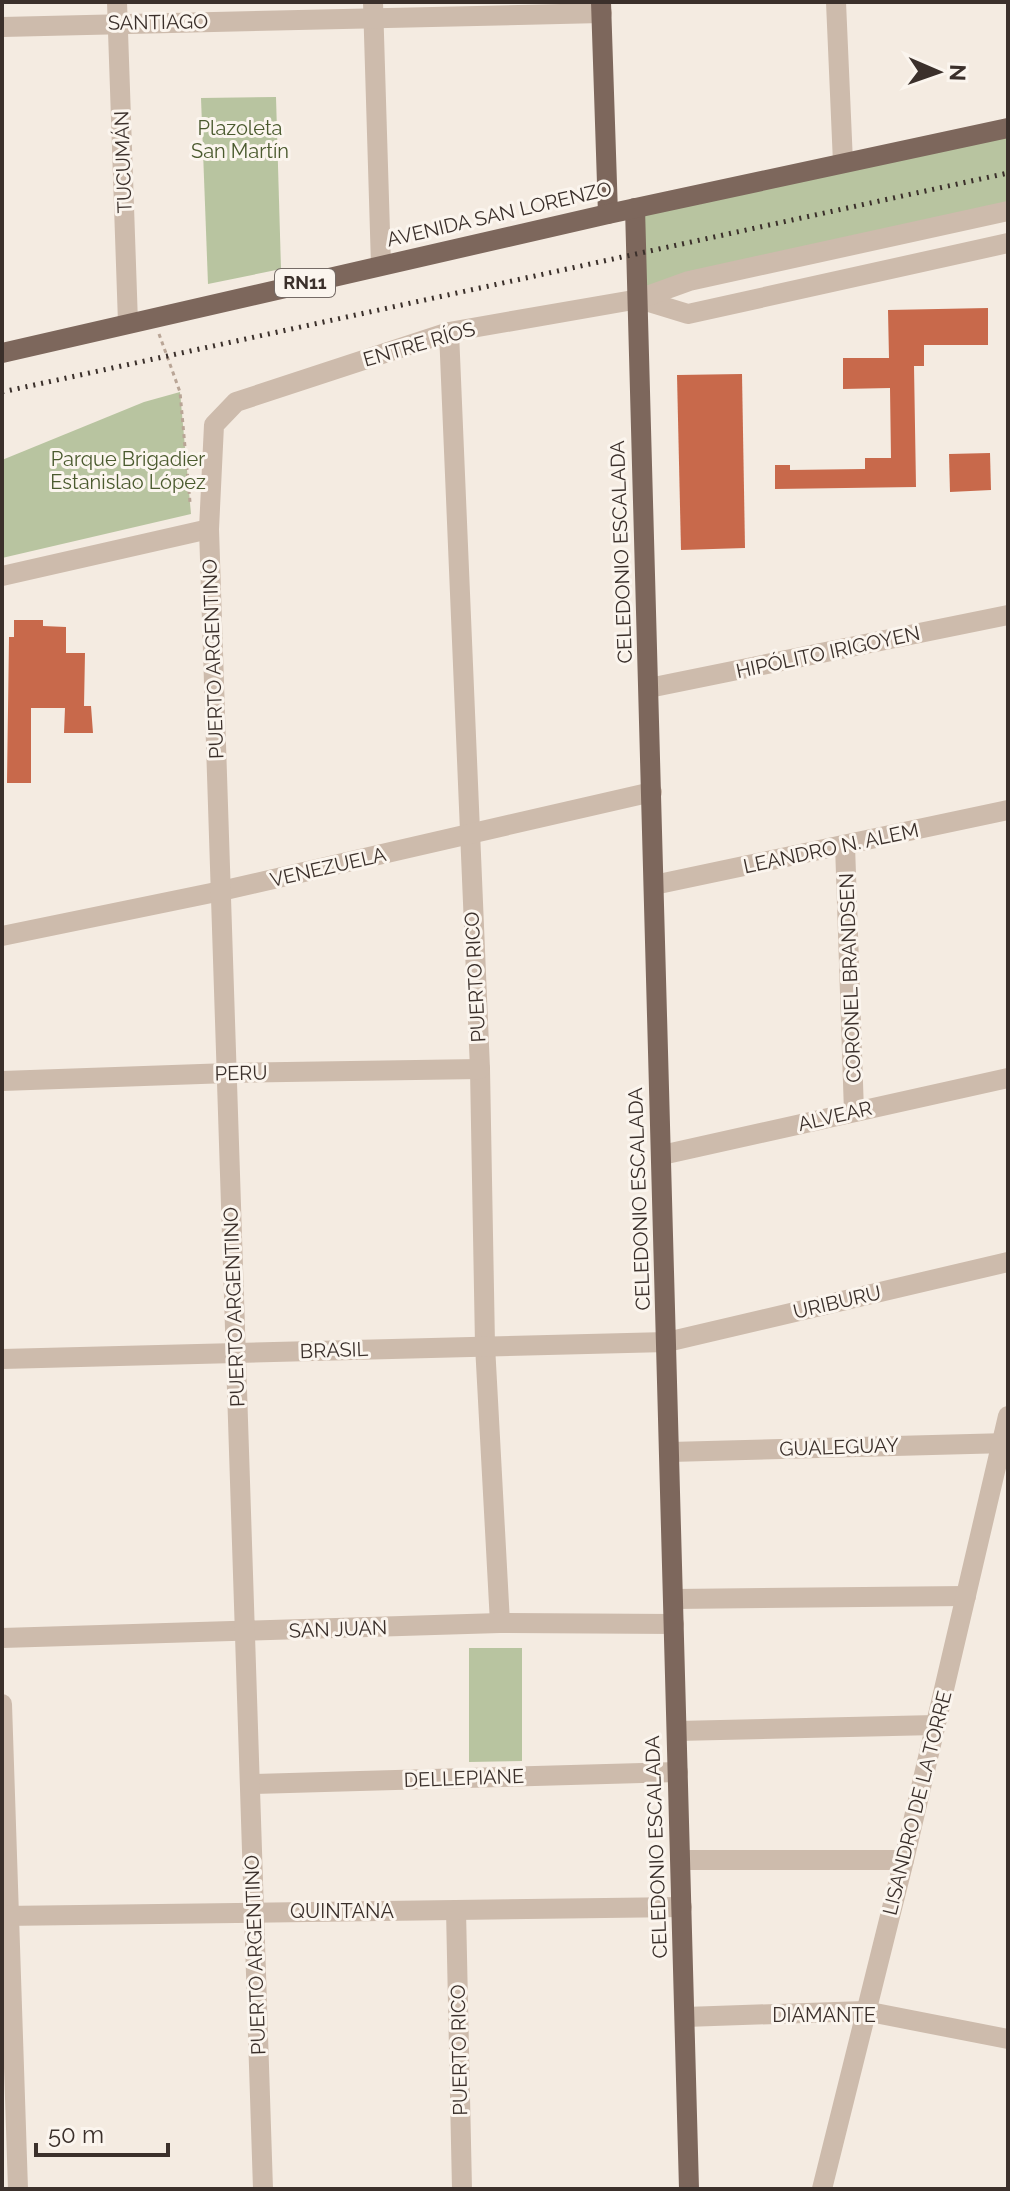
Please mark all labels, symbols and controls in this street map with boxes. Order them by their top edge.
street label: SANTIAGO [108,9,208,35]
north arrow [898,32,978,112]
text: N [945,64,971,82]
street label: TUCUMÁN [109,110,137,214]
park label: Plazoleta San Martín [191,116,289,163]
street label: AVENIDA SAN LORENZO [384,176,614,252]
road number: RN11 [275,269,335,297]
street label: ENTRE RÍOS [360,317,478,371]
street label: CELEDONIO ESCALADA [605,439,637,664]
park label: Parque Brigadier Estanislao López [50,447,206,494]
street label: PUERTO ARGENTINO [198,559,228,759]
street label: HIPÓLITO IRIGOYEN [734,621,922,683]
street label: LEANDRO N. ALEM [741,818,921,878]
street label: VENEZUELA [268,842,389,892]
street label: CORONEL BRANDSEN [834,873,866,1083]
street label: PUERTO RICO [460,911,490,1043]
street label: PERU [214,1061,268,1085]
street label: CELEDONIO ESCALADA [623,1086,655,1311]
street label: ALVEAR [796,1096,874,1136]
street label: PUERTO ARGENTINO [219,1207,249,1407]
street label: URIBURU [791,1280,883,1324]
street label: BRASIL [299,1337,369,1363]
street label: GUALEGUAY [779,1433,899,1461]
street label: SAN JUAN [288,1615,388,1643]
street label: LISANDRO DE LA TORRE [877,1688,957,1918]
street label: CELEDONIO ESCALADA [640,1734,672,1959]
street label: DELLEPIANE [403,1764,525,1792]
street label: PUERTO ARGENTINO [240,1855,270,2055]
street label: QUINTANA [290,1899,394,1923]
street label: PUERTO RICO [446,1984,472,2116]
street label: DIAMANTE [772,2003,876,2027]
scale bar [36,2107,168,2157]
text: 50 m [48,2120,104,2149]

